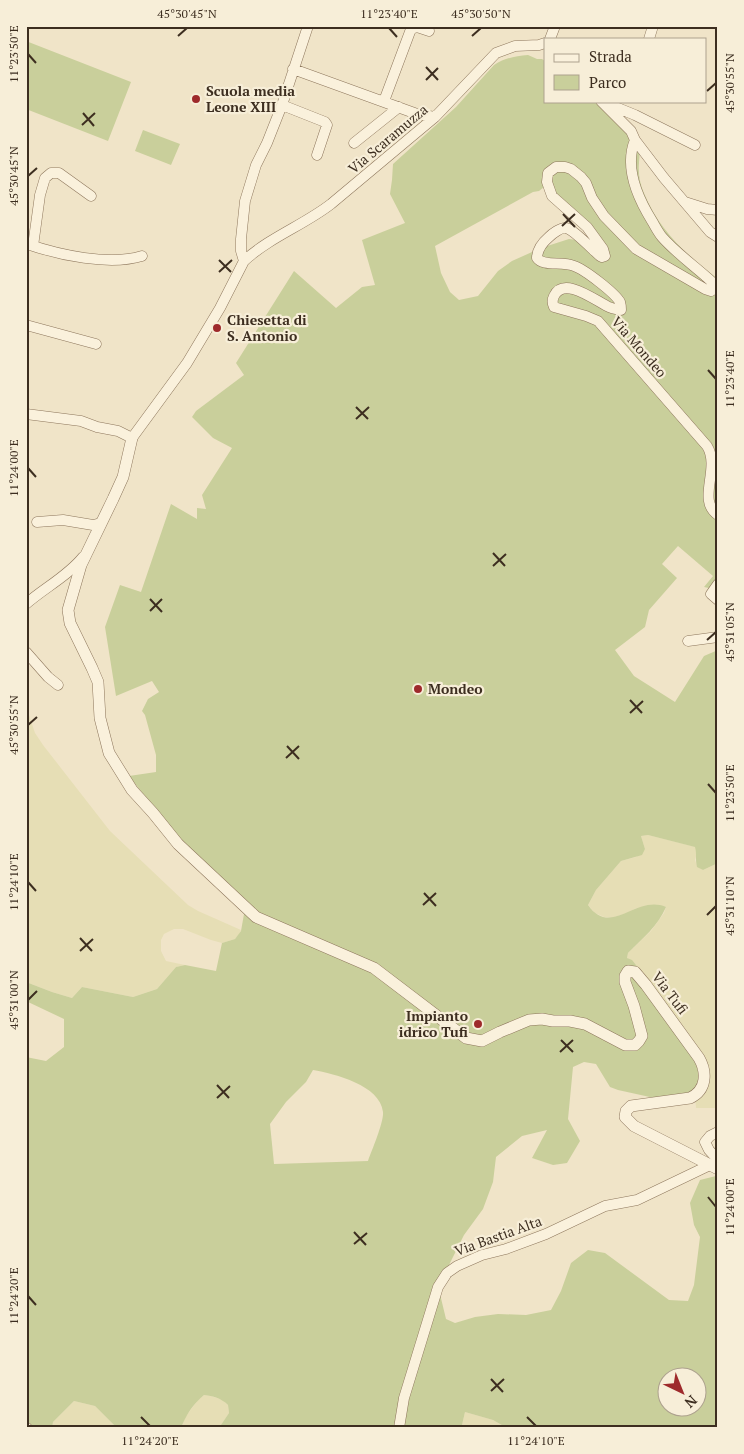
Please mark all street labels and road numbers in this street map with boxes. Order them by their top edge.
street label: Via Scaramuzza [344,100,431,178]
street label: Via Mondeo [608,312,671,381]
street label: Via Tufi [648,967,693,1018]
street label: Via Bastia Alta [452,1211,544,1260]

